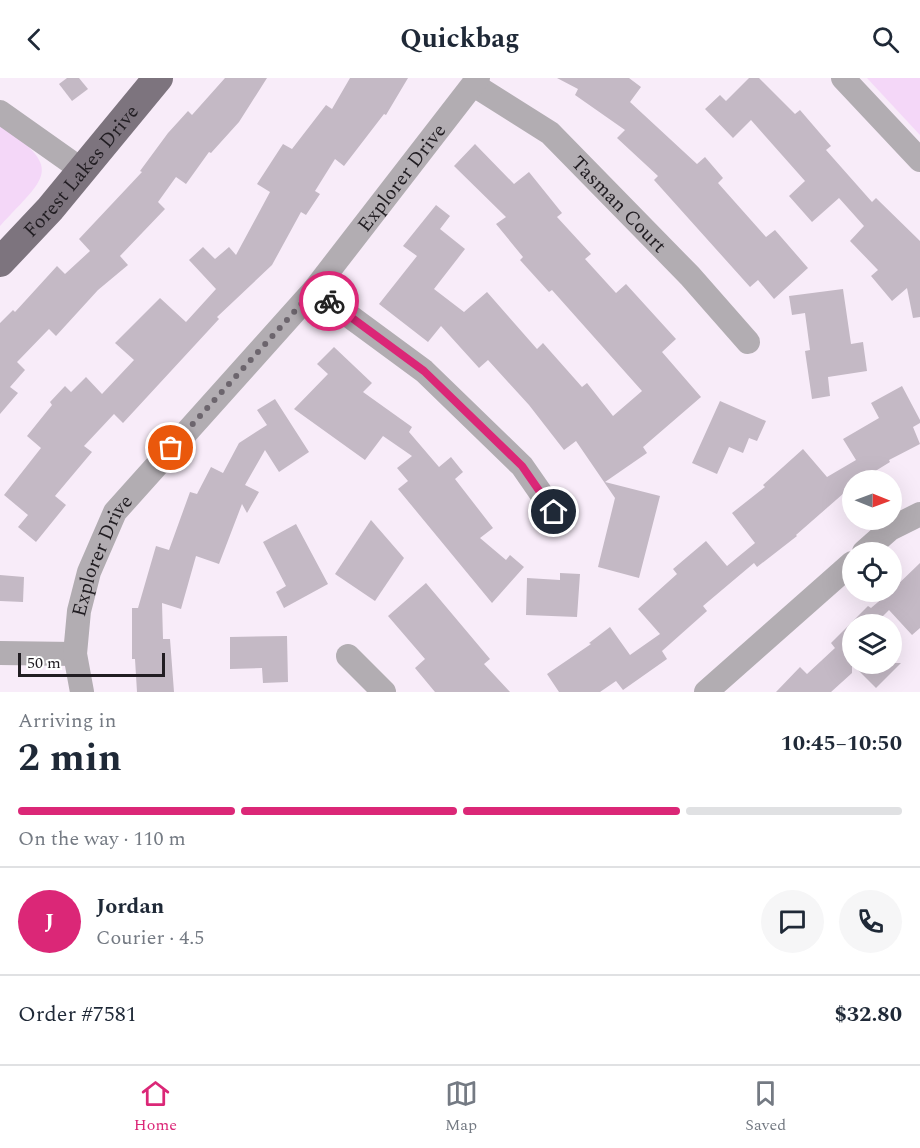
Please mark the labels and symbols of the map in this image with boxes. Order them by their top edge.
street label: Forest Lakes Drive [17,98,146,245]
street label: Explorer Drive [350,117,454,239]
street label: Tasman Court [564,149,674,260]
courier [299,271,359,331]
pin [145,422,196,473]
north arrow [842,470,902,530]
pin [528,486,579,537]
street label: Explorer Drive [64,488,140,620]
scale bar [18,650,165,678]

